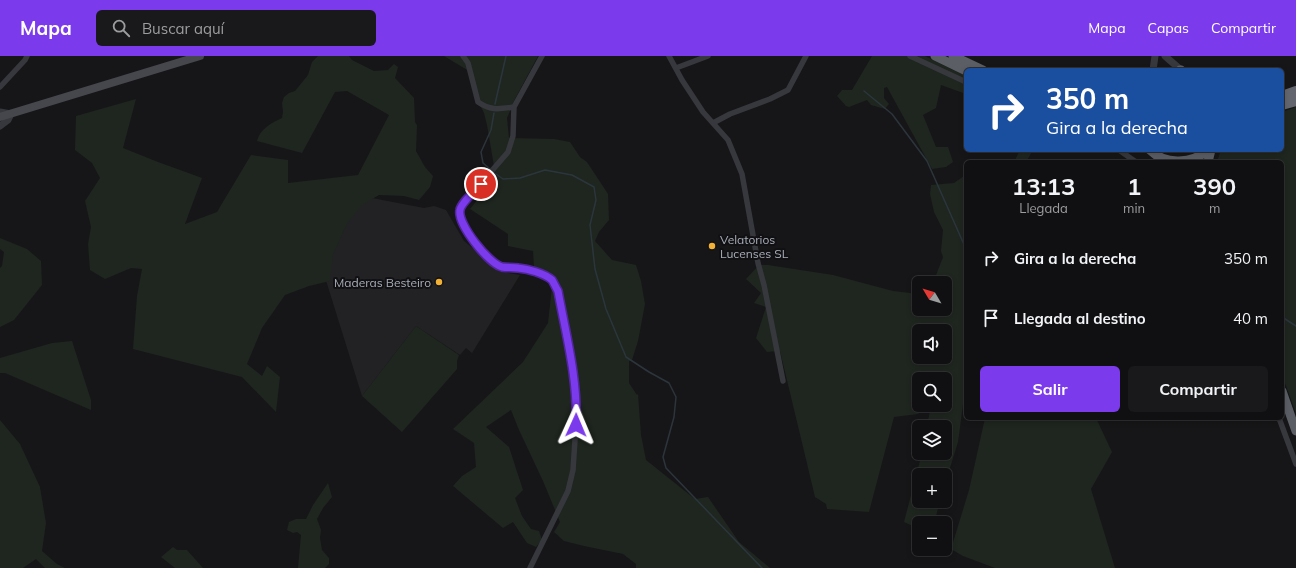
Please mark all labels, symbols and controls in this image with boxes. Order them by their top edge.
search box [96,10,376,46]
text: Mapa [20,16,72,40]
icon: search [110,17,132,39]
text: Buscar aquí [142,19,224,38]
text: Mapa [1088,19,1126,37]
text: Capas [1148,19,1189,37]
text: Compartir [1211,19,1276,37]
text: 350 m [1046,81,1129,116]
icon: right [980,84,1032,136]
text: Gira a la derecha [1046,116,1188,139]
pin [464,167,498,201]
text: 13:13 [1012,171,1075,201]
text: 1 [1127,171,1141,201]
text: 390 [1193,171,1236,201]
icon: arrive [470,173,492,195]
text: Llegada [1019,200,1068,216]
text: min [1123,200,1145,216]
text: m [1209,200,1220,216]
place label: Velatorios Lucenses SL [720,232,789,261]
marker: Velatorios Lucenses SL [707,241,717,251]
icon: right [980,247,1002,269]
text: Gira a la derecha [1014,249,1136,268]
text: 350 m [1224,249,1268,268]
place label: Maderas Besteiro [334,275,431,290]
north arrow [912,276,952,316]
map controls [912,276,952,556]
marker: Maderas Besteiro [434,277,444,287]
icon: arrive [980,307,1002,329]
text: Llegada al destino [1014,309,1146,328]
text: 40 m [1233,309,1268,328]
button: sound [912,324,952,364]
button: Salir [980,366,1120,412]
button: Compartir [1128,366,1268,412]
button: search [912,372,952,412]
position arrow [555,404,597,446]
button: layers [912,420,952,460]
button: + [912,468,952,508]
button: − [912,516,952,556]

